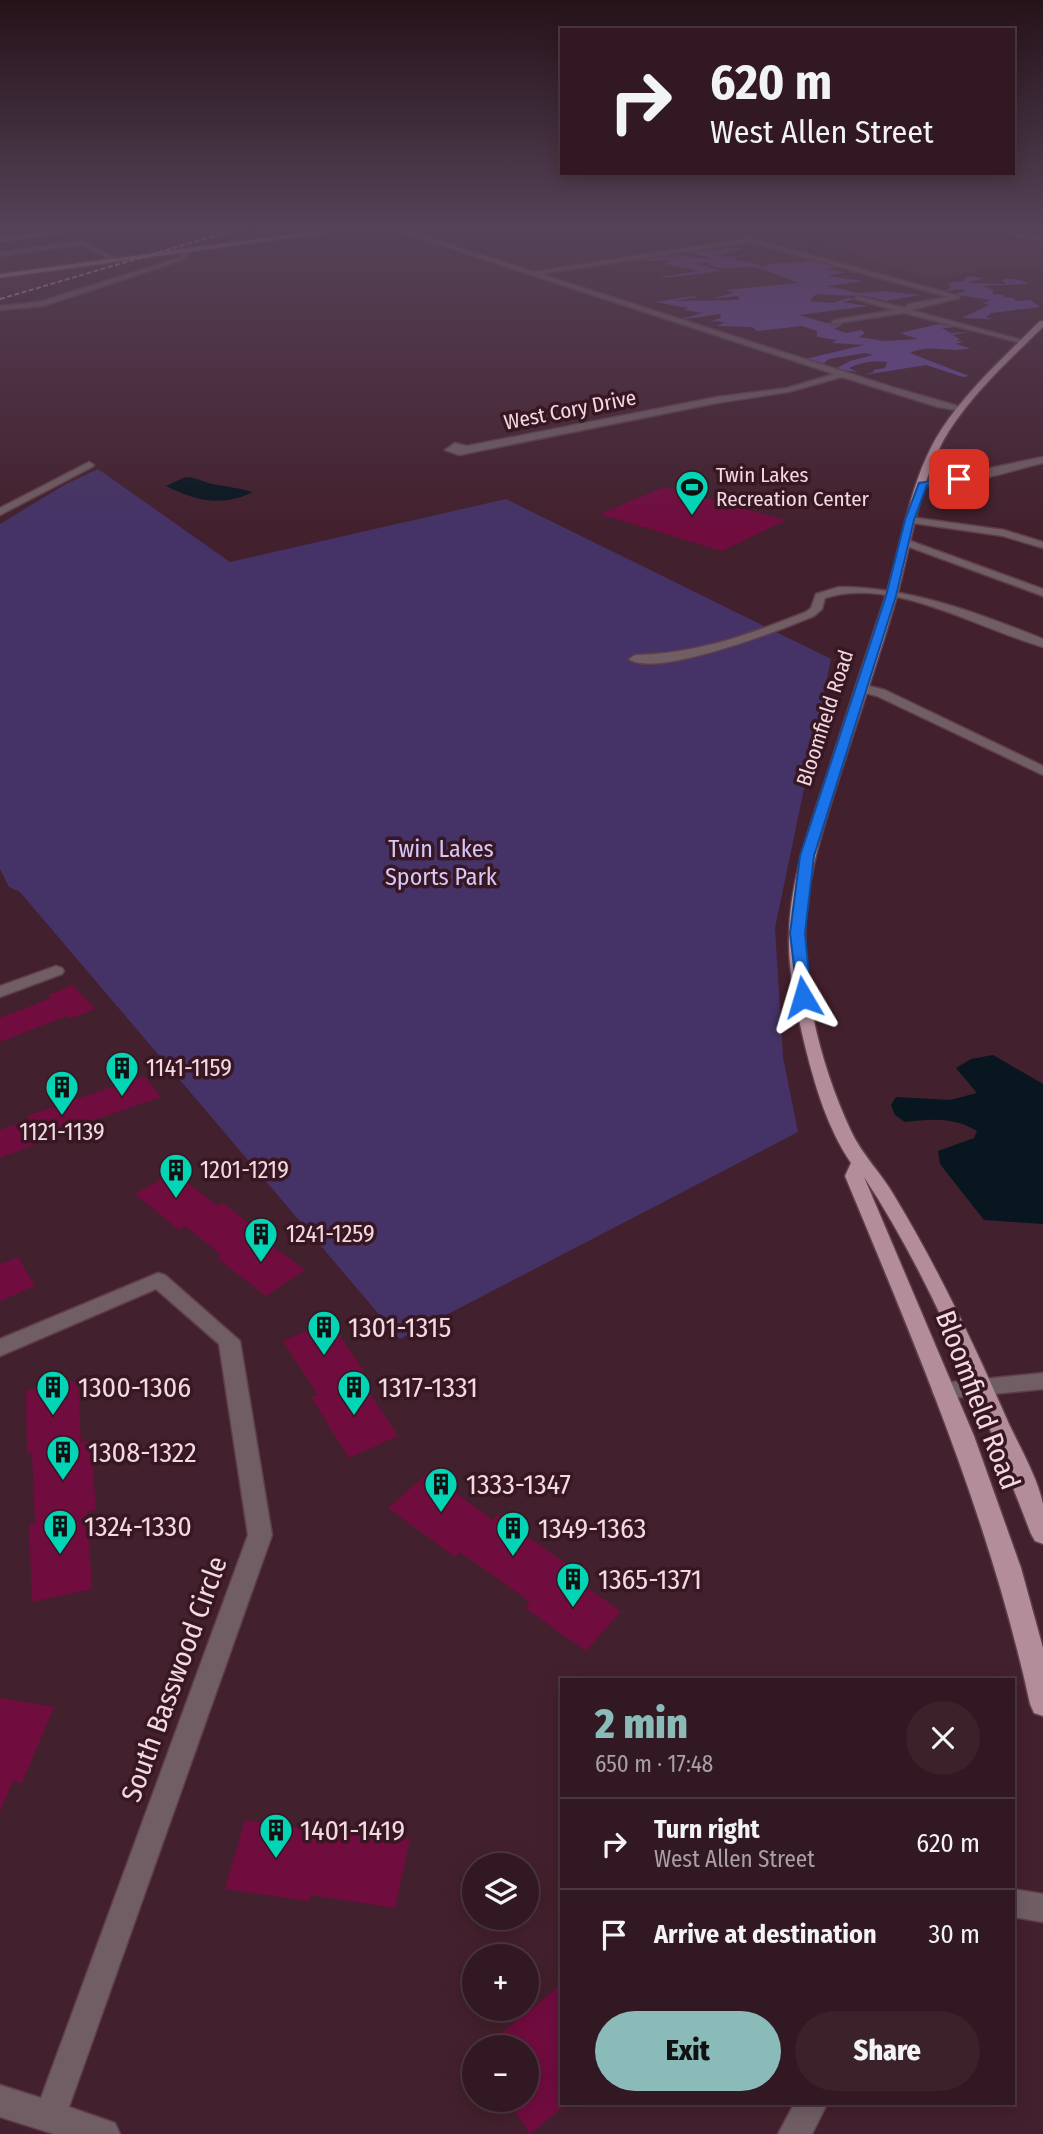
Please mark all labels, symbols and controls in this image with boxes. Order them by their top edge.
text: 620 m [710,53,832,112]
icon: right [595,56,686,147]
text: West Allen Street [710,113,934,151]
street label: West Cory Drive [502,384,638,436]
pin [929,449,989,509]
icon: arrive [940,460,978,498]
place label: Twin Lakes Recreation Center [716,462,870,512]
sports icon: Twin Lakes Recreation Center [673,468,711,517]
street label: Bloomfield Road [791,647,859,789]
park label: Twin Lakes Sports Park [385,835,498,891]
position arrow [766,960,840,1034]
building icon: 1141-1159 [103,1049,141,1098]
place label: 1141-1159 [146,1054,232,1082]
building icon: 1121-1139 [43,1068,81,1117]
place label: 1121-1139 [19,1118,105,1146]
building icon: 1201-1219 [157,1151,195,1200]
place label: 1201-1219 [200,1156,289,1184]
building icon: 1241-1259 [242,1215,280,1264]
place label: 1241-1259 [286,1220,375,1248]
street label: Bloomfield Road [929,1306,1027,1494]
building icon: 1301-1315 [305,1308,343,1357]
place label: 1301-1315 [348,1311,451,1344]
building icon: 1300-1306 [34,1368,72,1417]
building icon: 1317-1331 [335,1368,373,1417]
place label: 1300-1306 [78,1371,191,1404]
place label: 1317-1331 [378,1371,478,1404]
building icon: 1308-1322 [44,1433,82,1482]
place label: 1308-1322 [88,1436,197,1469]
building icon: 1333-1347 [422,1465,460,1514]
place label: 1333-1347 [466,1468,571,1501]
building icon: 1324-1330 [41,1507,79,1556]
building icon: 1349-1363 [494,1509,532,1558]
place label: 1324-1330 [84,1510,192,1543]
place label: 1349-1363 [538,1512,646,1545]
street label: South Basswood Circle [114,1552,234,1806]
building icon: 1365-1371 [554,1560,592,1609]
place label: 1365-1371 [598,1563,702,1596]
text: 2 min [595,1699,688,1749]
button: close [906,1701,980,1775]
text: 650 m · 17:48 [595,1750,713,1778]
building icon: 1401-1419 [257,1811,295,1860]
place label: 1401-1419 [300,1814,405,1847]
text: Turn right [654,1814,760,1845]
icon: right [595,1825,633,1863]
text: 620 m [916,1828,980,1859]
text: West Allen Street [654,1845,815,1873]
map controls [462,1853,539,2112]
button: layers [462,1853,539,1930]
icon: arrive [595,1916,633,1954]
text: Arrive at destination [654,1919,877,1950]
text: 30 m [929,1919,980,1950]
button: + [462,1944,539,2021]
button: Exit [595,2011,781,2091]
button: Share [795,2011,980,2091]
button: − [462,2035,539,2112]

